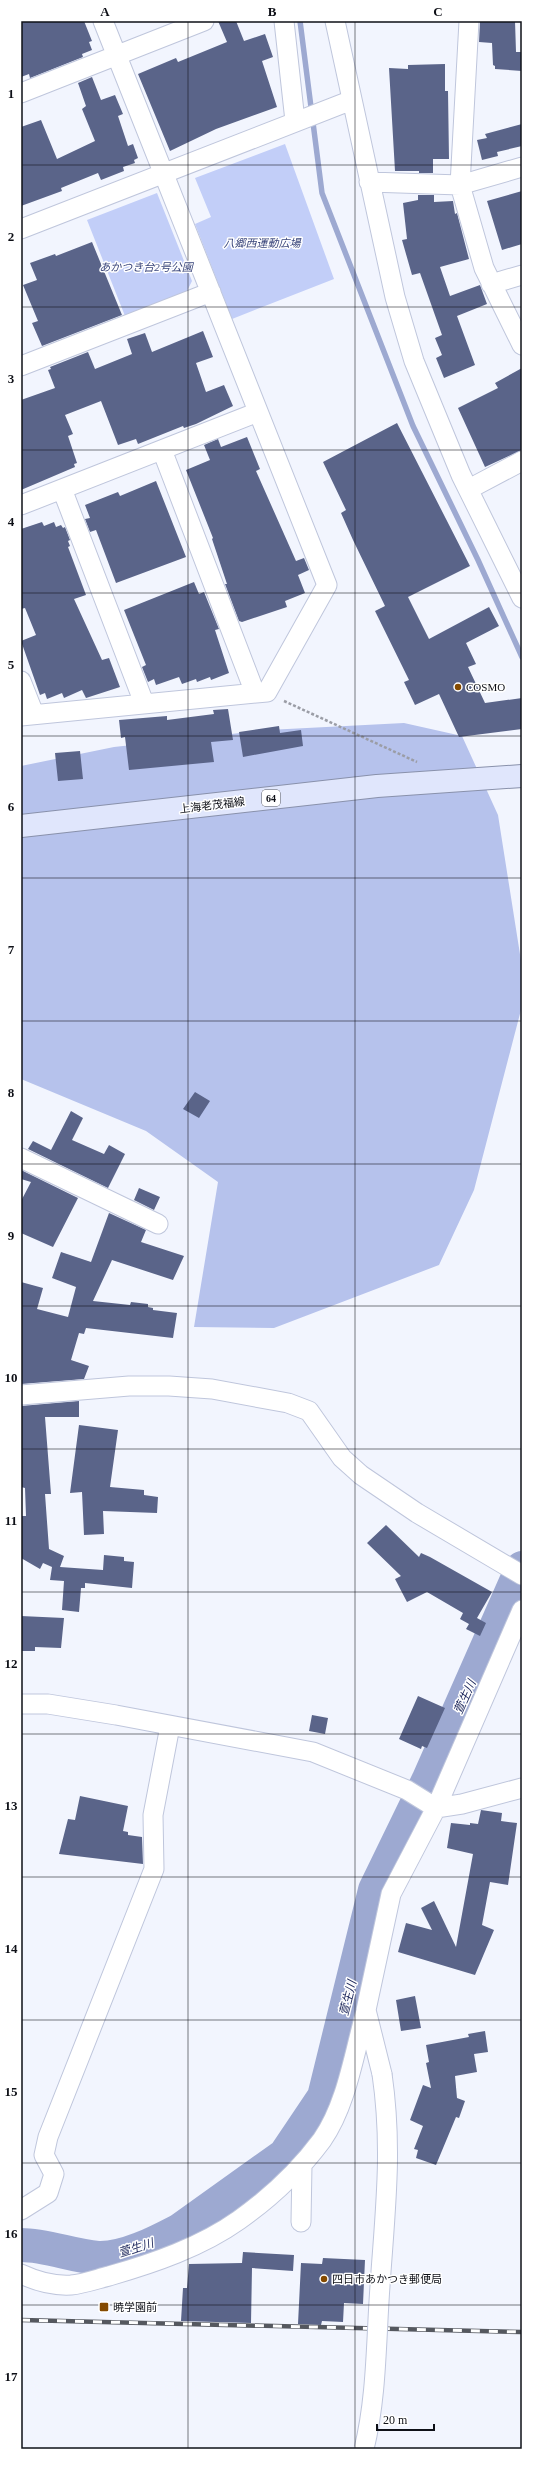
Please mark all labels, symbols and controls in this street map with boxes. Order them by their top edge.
text: A [100,4,110,19]
text: B [268,4,277,19]
text: C [433,4,443,19]
text: 1 [8,86,14,101]
text: 2 [8,229,14,244]
park label: 八郷西運動広場 [224,237,302,249]
park label: あかつき台2号公園 [99,261,195,273]
text: 3 [8,371,15,386]
text: 4 [8,514,15,529]
text: 5 [8,657,15,672]
place label: COSMO [466,681,505,693]
marker: COSMO [453,682,463,692]
road number: 64 [262,790,280,806]
street label: 上海老茂福線 [179,795,245,815]
text: 6 [8,799,15,814]
text: 7 [8,942,15,957]
text: 8 [8,1085,15,1100]
text: 9 [8,1228,15,1243]
text: 10 [5,1370,18,1385]
text: 11 [5,1513,17,1528]
text: 12 [5,1656,18,1671]
water label: 萱生川 [451,1676,480,1716]
text: 13 [5,1798,18,1813]
text: 14 [5,1941,18,1956]
water label: 萱生川 [337,1977,360,2017]
text: 15 [5,2084,18,2099]
text: 16 [5,2226,18,2241]
water label: 萱生川 [117,2235,157,2260]
place label: 四日市あかつき郵便局 [332,2273,442,2285]
marker: 四日市あかつき郵便局 [319,2274,329,2284]
marker: 暁学園前 [98,2301,110,2313]
place label: 暁学園前 [113,2301,157,2313]
text: 17 [5,2369,18,2384]
scale bar [377,2406,434,2432]
text: 20 m [383,2413,408,2427]

